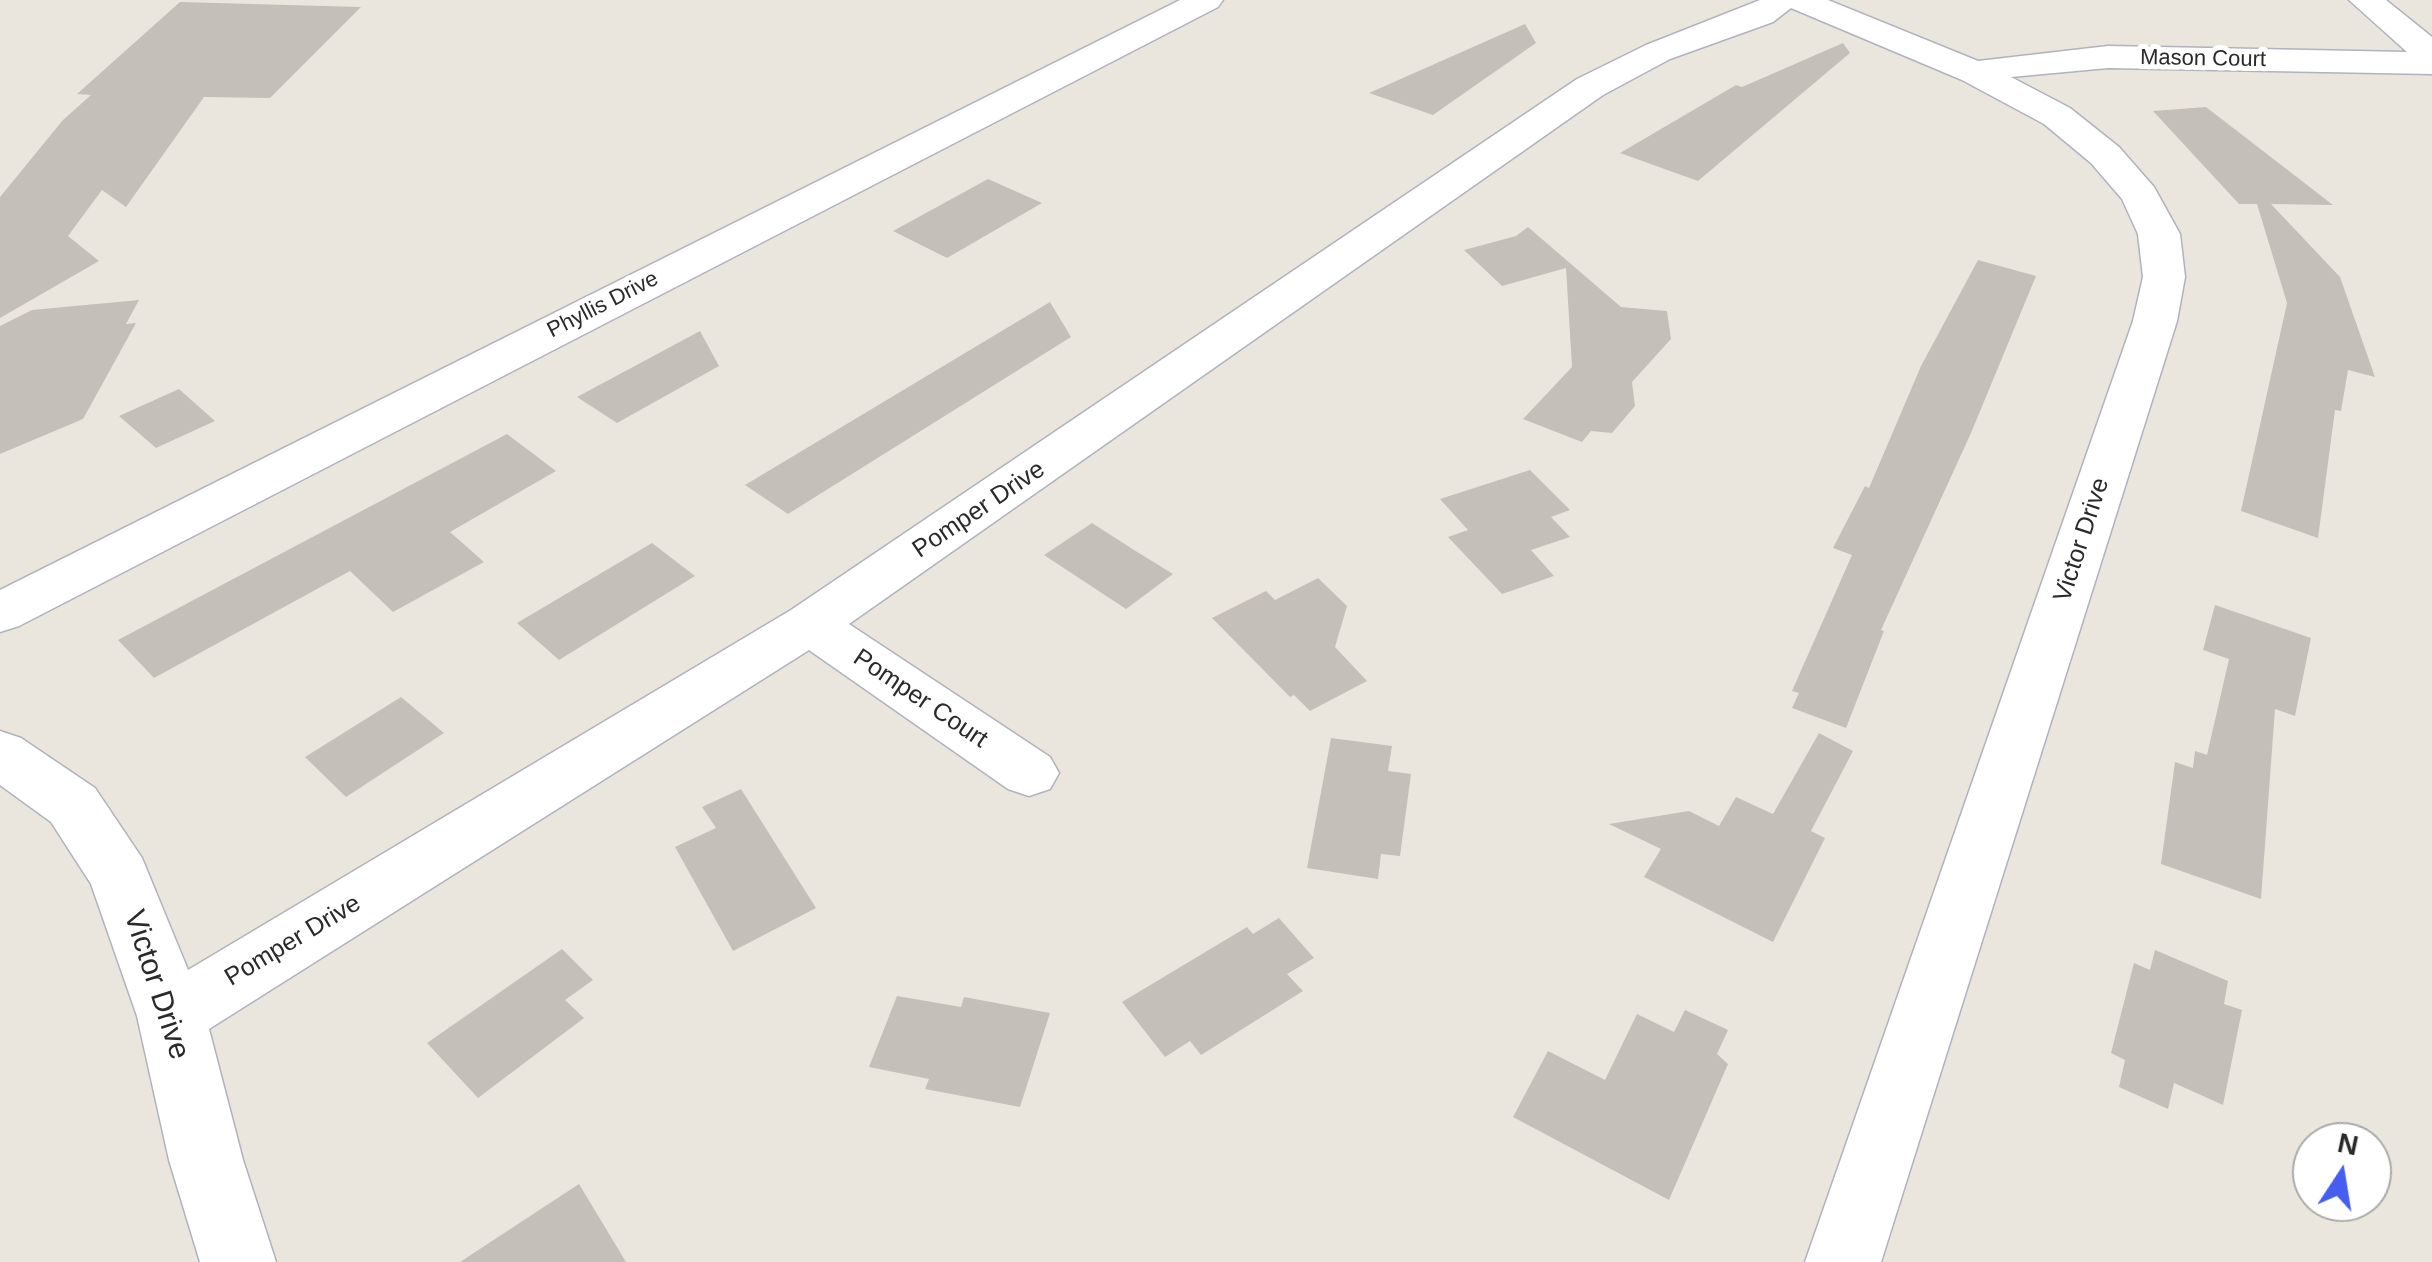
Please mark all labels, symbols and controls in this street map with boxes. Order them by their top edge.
street label: Mason Court [2140,45,2266,73]
street label: Phyllis Drive [543,266,663,344]
street label: Pomper Drive [907,455,1051,565]
street label: Victor Drive [2048,474,2116,606]
street label: Pomper Court [847,643,993,755]
street label: Pomper Drive [220,889,366,993]
street label: Victor Drive [115,906,197,1064]
north arrow [2292,1122,2392,1222]
text: N [2335,1127,2361,1161]

